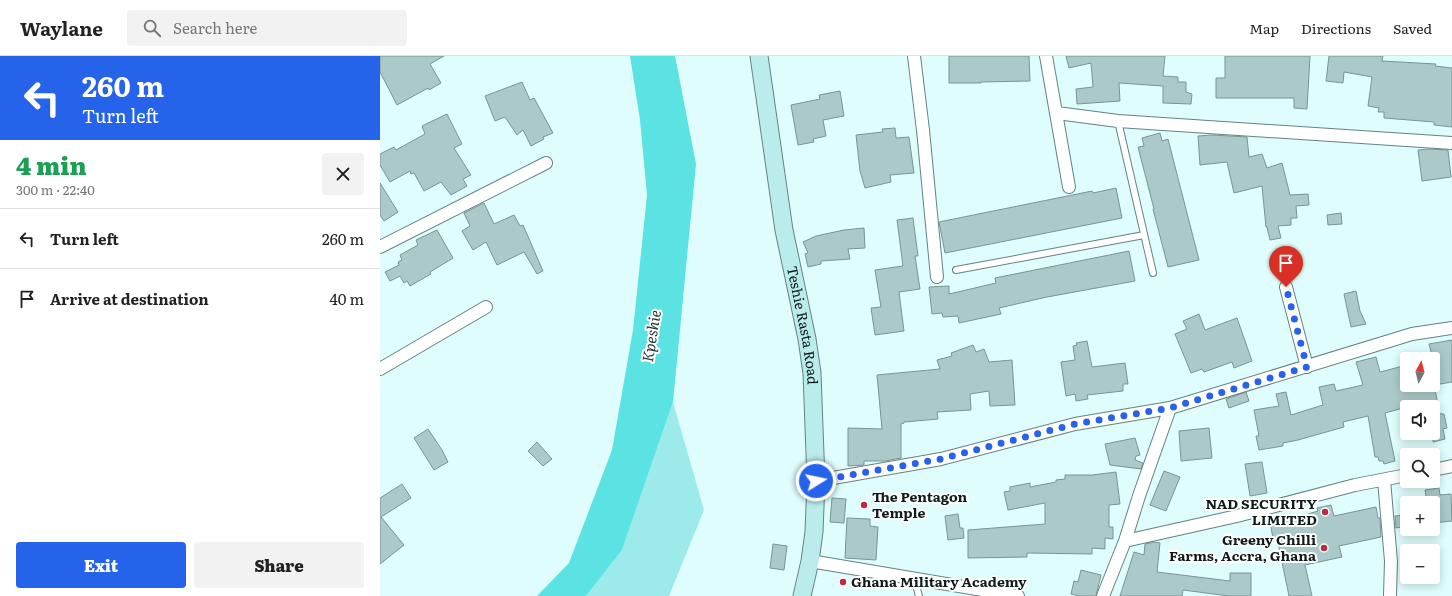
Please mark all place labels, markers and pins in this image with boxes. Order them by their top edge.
pin [1269,246,1303,287]
place label: The Pentagon Temple [872,486,968,522]
place label: NAD SECURITY LIMITED [1206,493,1318,529]
marker: The Pentagon Temple [859,500,869,510]
marker: NAD SECURITY LIMITED [1320,507,1330,517]
place label: Greeny Chilli Farms, Accra, Ghana [1169,529,1317,565]
marker: Greeny Chilli Farms, Accra, Ghana [1319,543,1329,553]
place label: Ghana Military Academy [851,571,1027,591]
marker: Ghana Military Academy [838,577,848,587]

